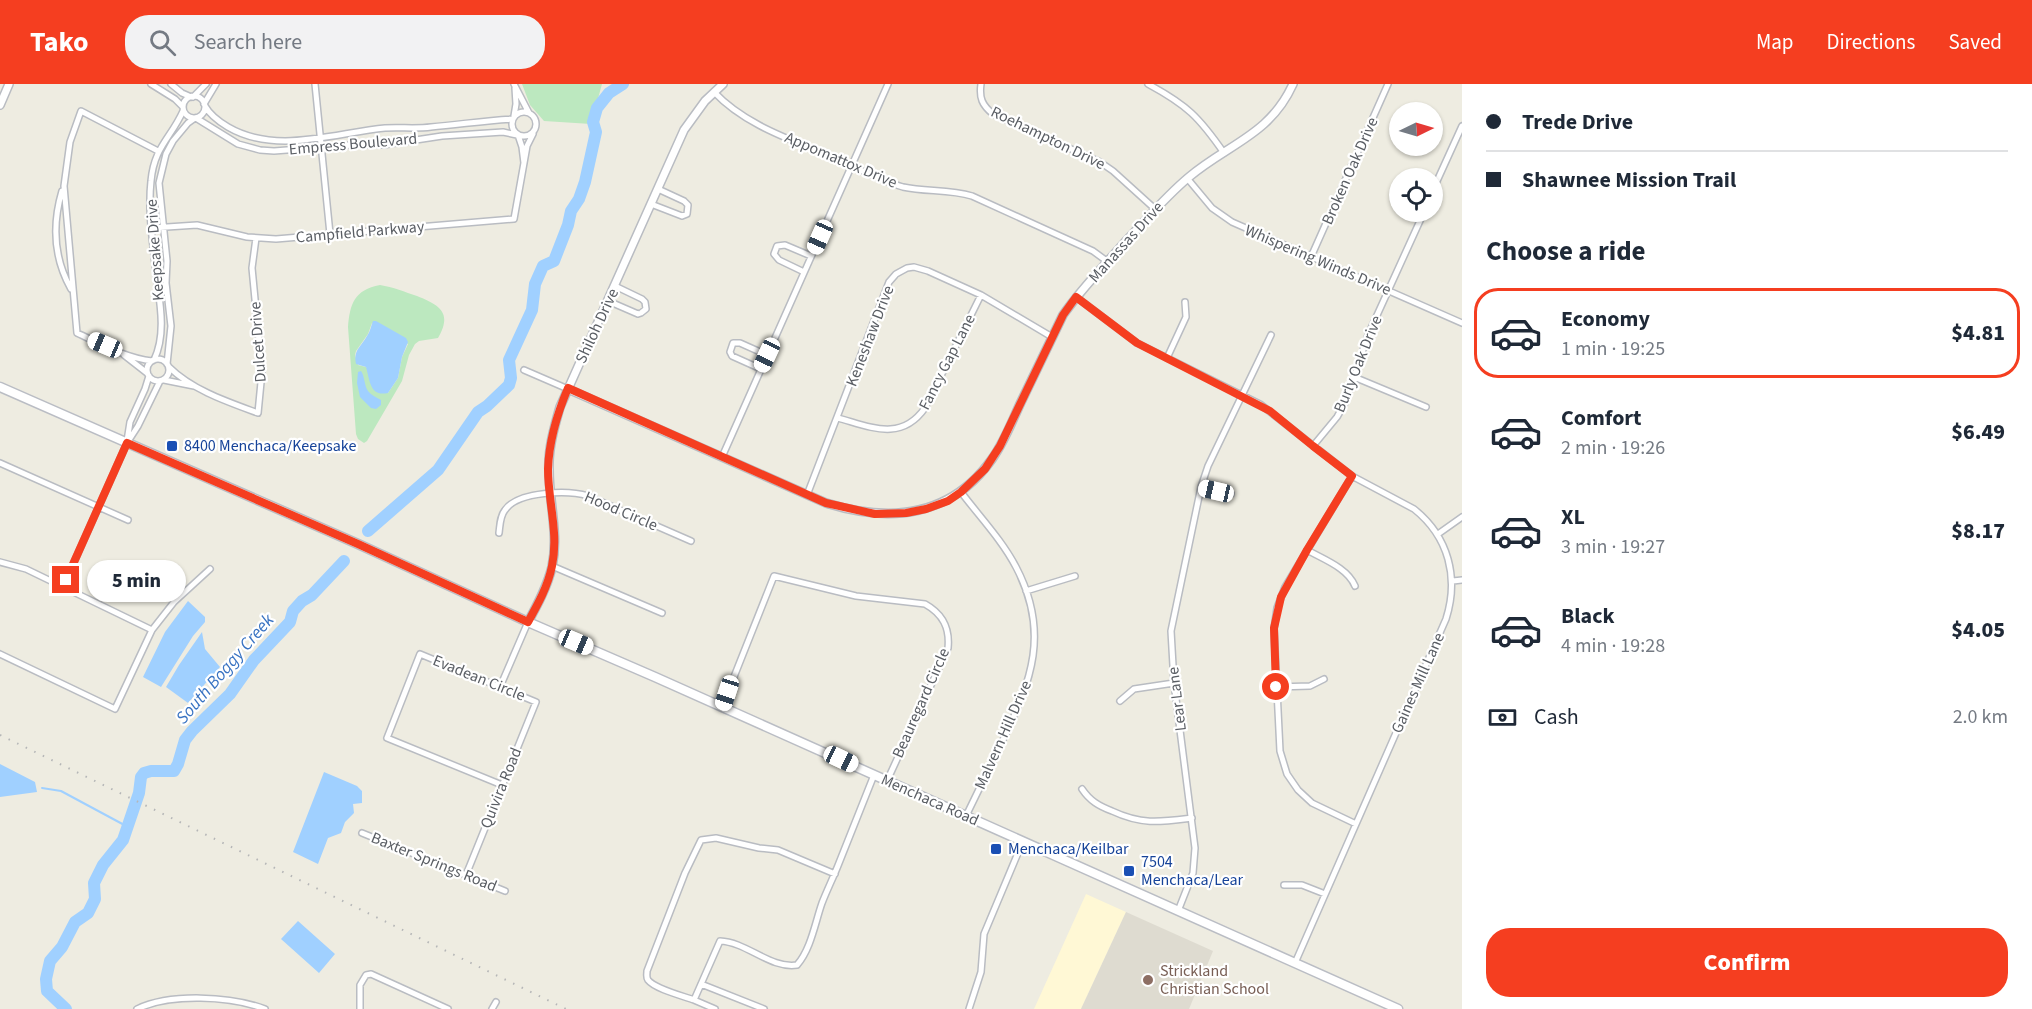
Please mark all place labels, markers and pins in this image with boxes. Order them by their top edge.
place label: 8400 Menchaca/Keepsake [184,435,356,457]
marker: 8400 Menchaca/Keepsake [165,439,179,453]
place label: Menchaca/Keilbar [1008,838,1129,860]
marker: Menchaca/Keilbar [989,842,1003,856]
place label: 7504 Menchaca/Lear [1141,851,1244,891]
marker: 7504 Menchaca/Lear [1122,864,1136,878]
place label: Strickland Christian School [1160,960,1269,1000]
marker: Strickland Christian School [1141,973,1155,987]

